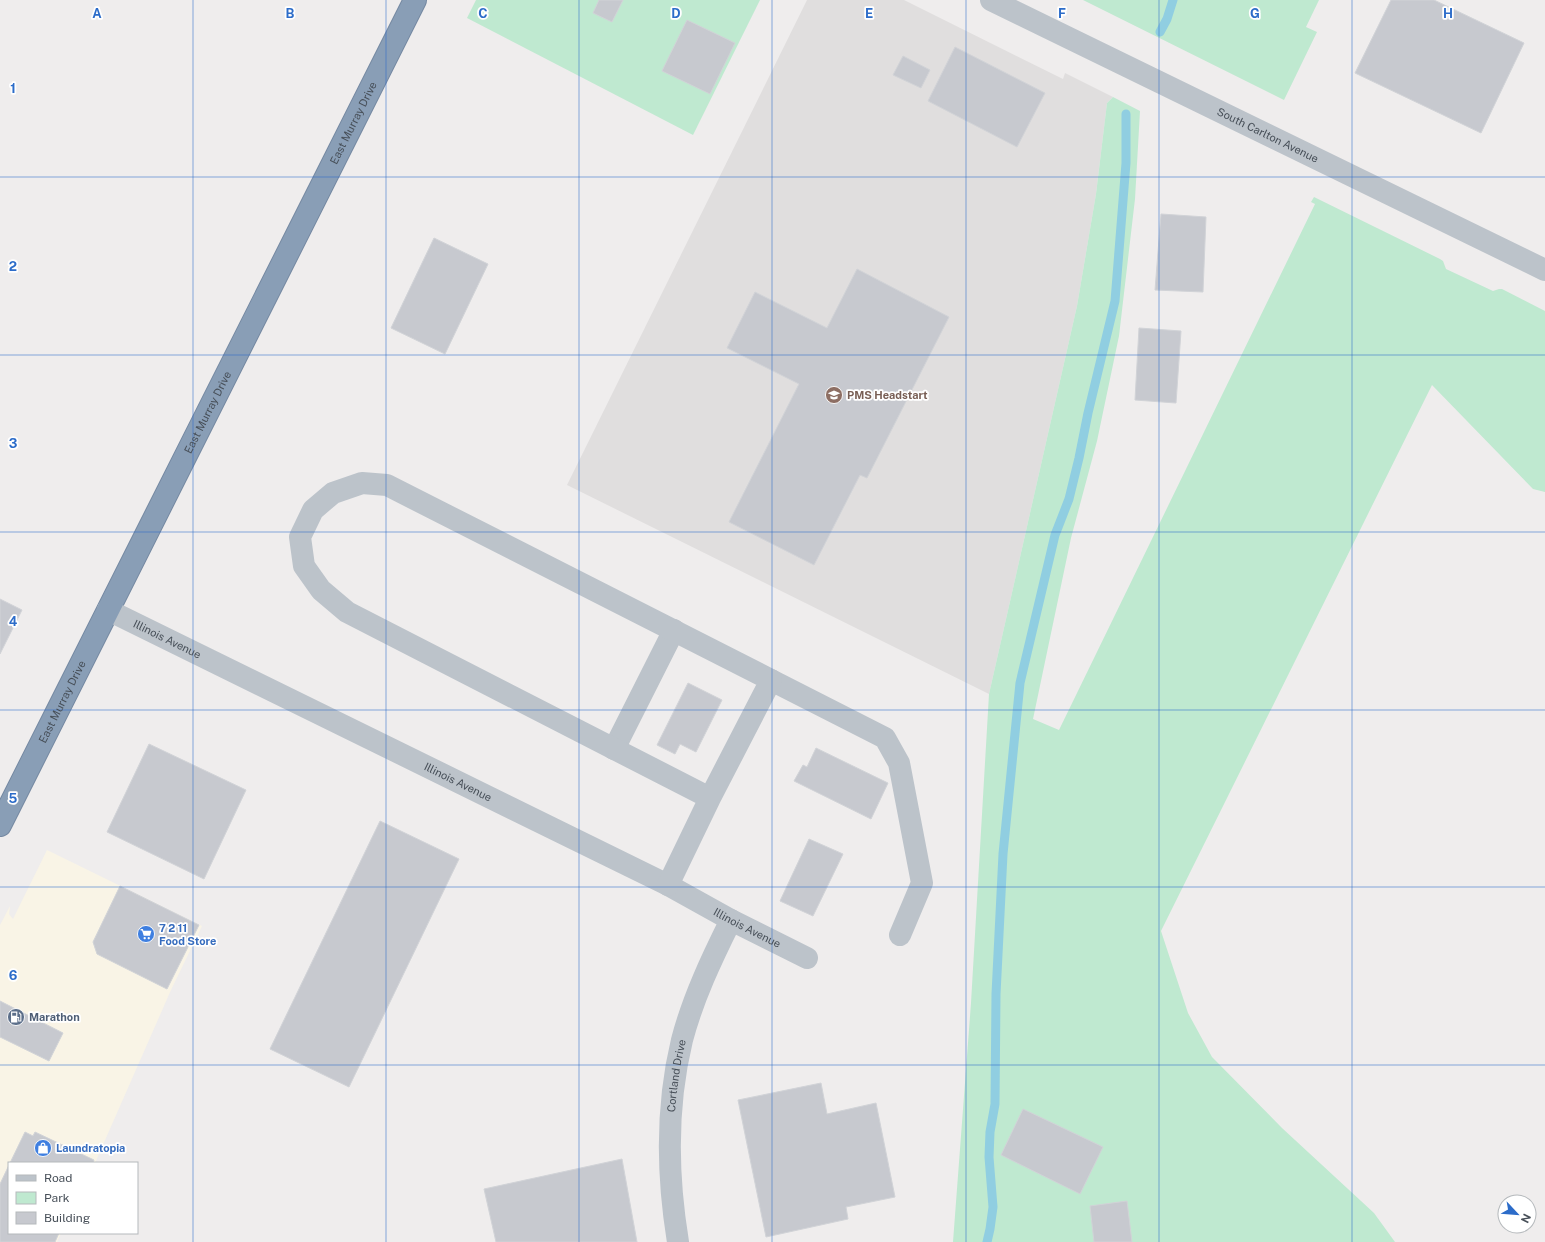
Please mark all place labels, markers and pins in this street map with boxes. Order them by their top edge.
school or university icon: PMS Headstart [824,385,844,405]
place label: PMS Headstart [847,389,928,401]
place label: 7 2 11 Food Store [159,922,216,947]
supermarket icon: 7 2 11 Food Store [136,924,156,944]
fuel station icon: Marathon [6,1007,26,1027]
place label: Marathon [29,1011,80,1023]
shop icon: Laundratopia [33,1138,53,1158]
place label: Laundratopia [56,1142,125,1154]

